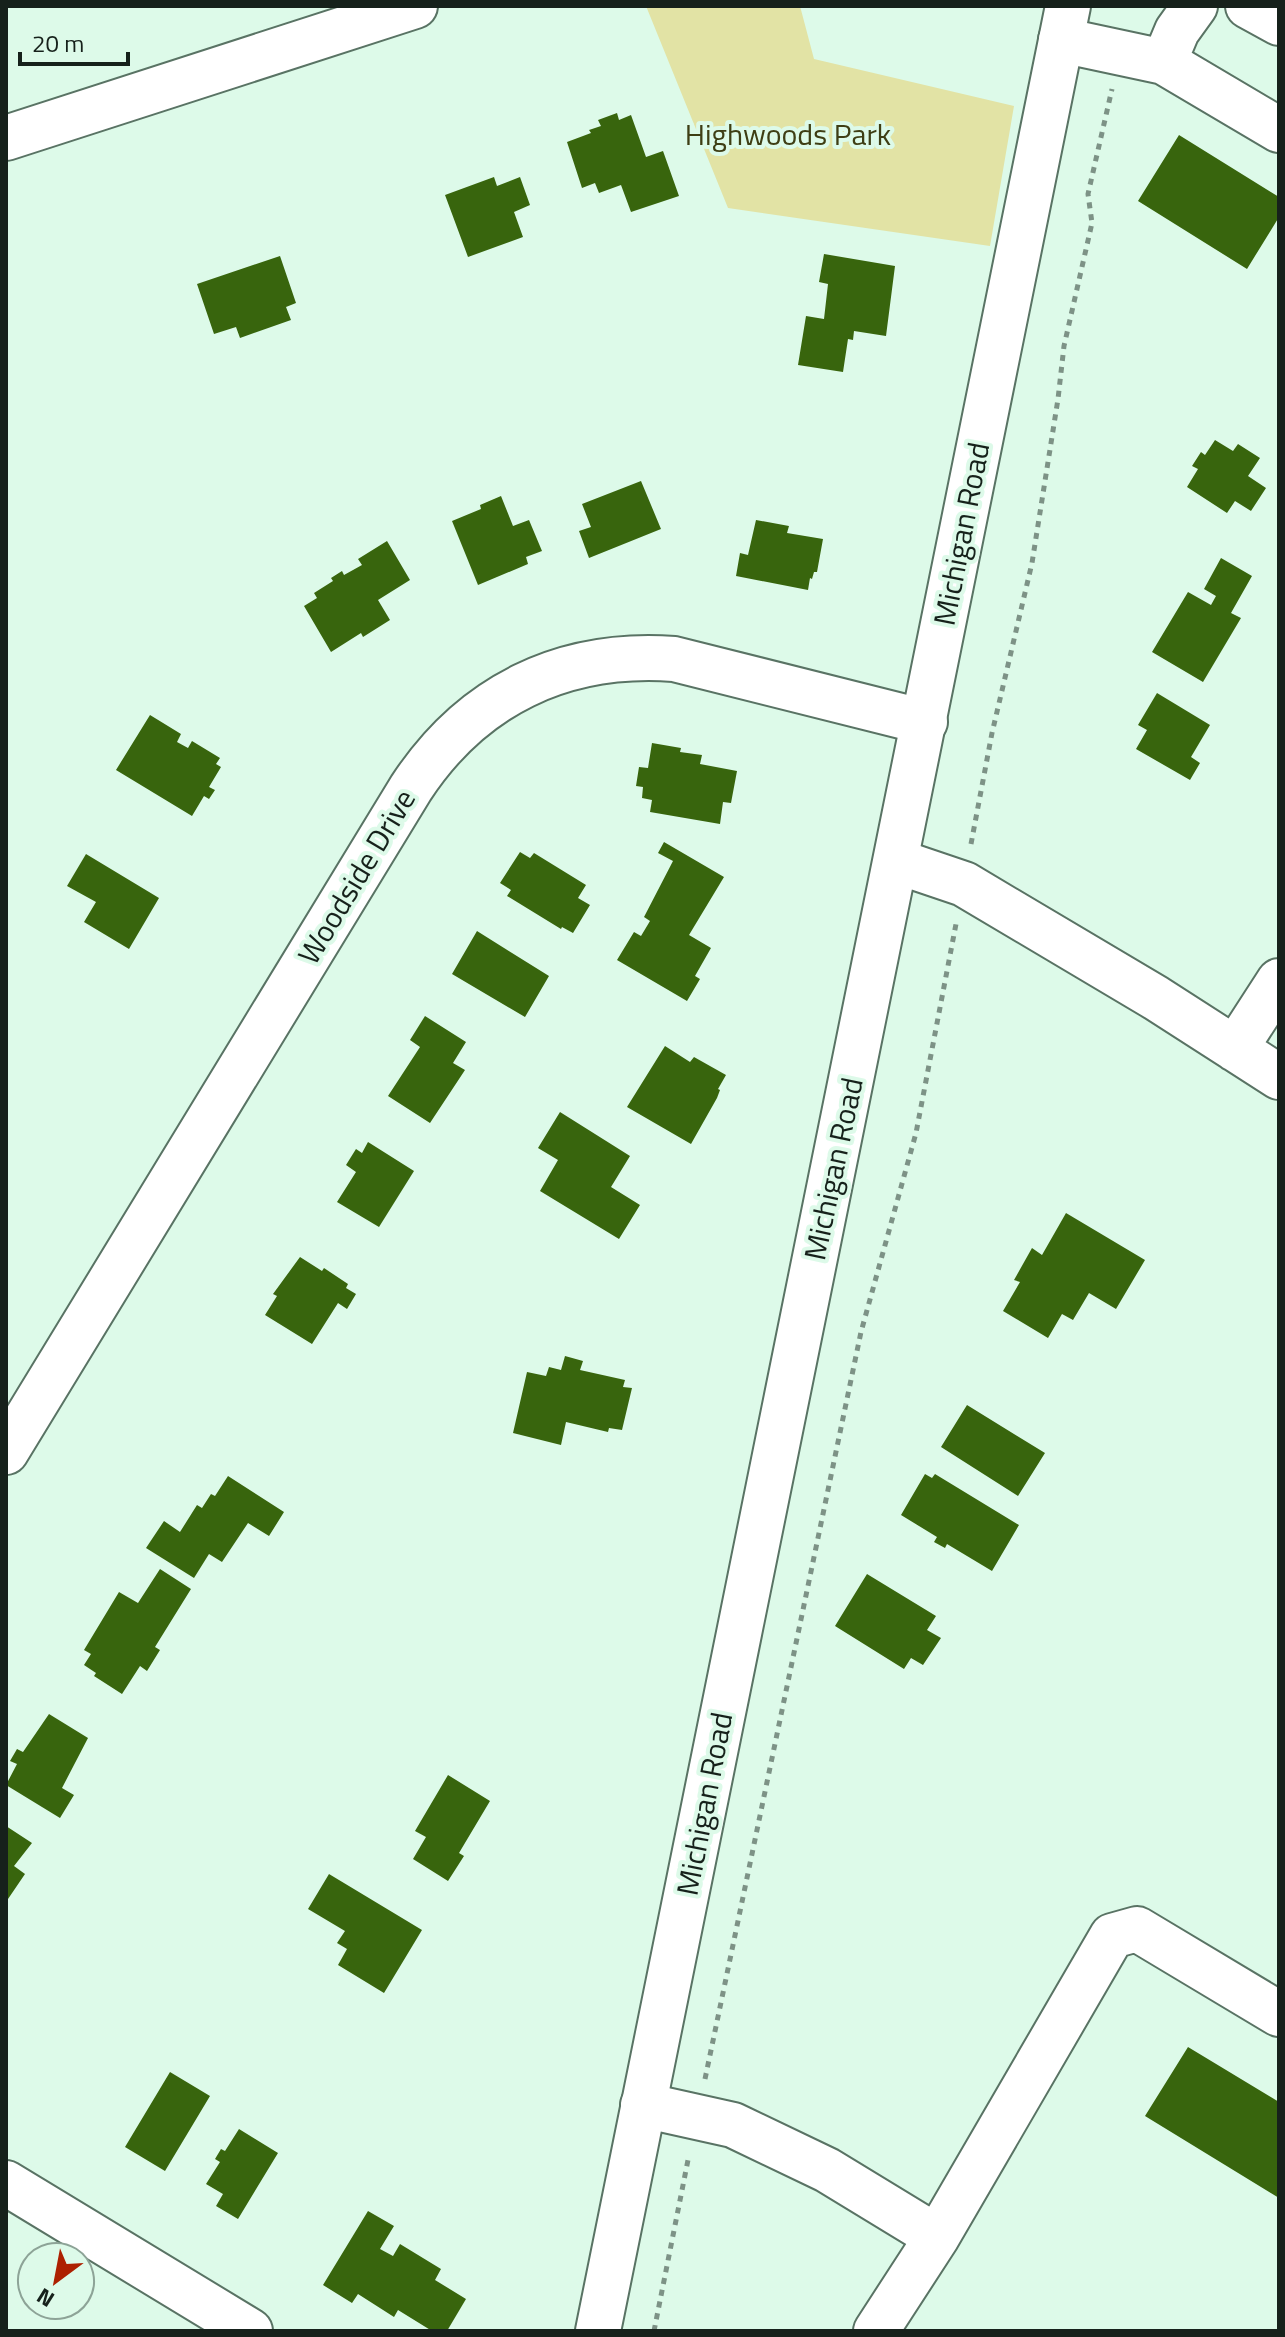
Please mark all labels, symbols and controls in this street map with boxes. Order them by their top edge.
scale bar [20,16,128,66]
text: 20 m [32,25,84,61]
park label: Highwoods Park [685,111,891,157]
street label: Michigan Road [921,438,1001,629]
street label: Woodside Drive [286,780,427,973]
street label: Michigan Road [791,1073,875,1264]
street label: Michigan Road [664,1708,744,1899]
north arrow [16,2241,96,2321]
text: N [30,2280,61,2316]

